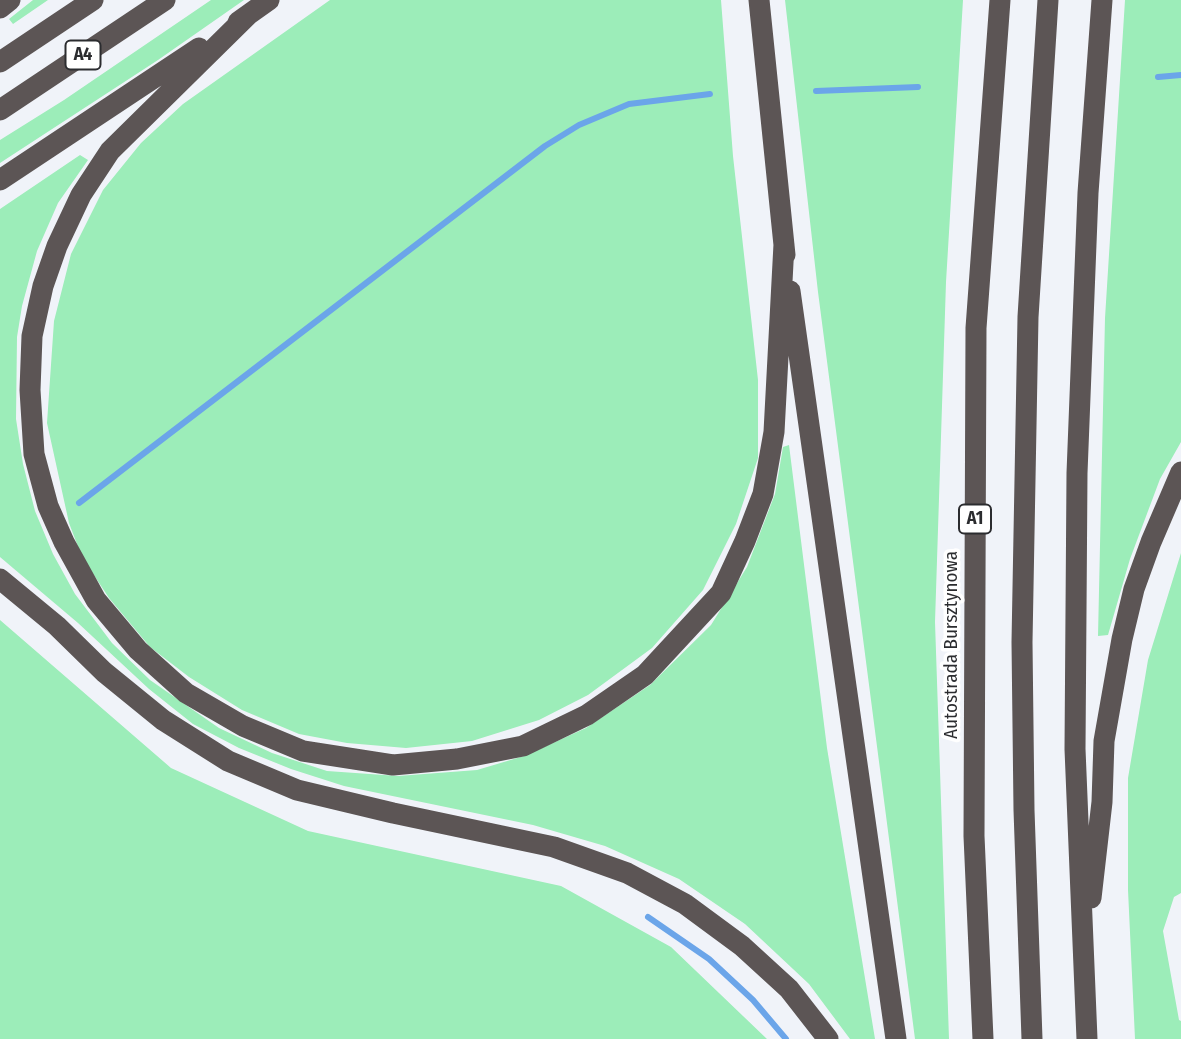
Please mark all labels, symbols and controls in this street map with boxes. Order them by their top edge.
road number: A4 [66,40,100,70]
road number: A1 [959,504,991,534]
street label: Autostrada Bursztynowa [941,551,963,739]

